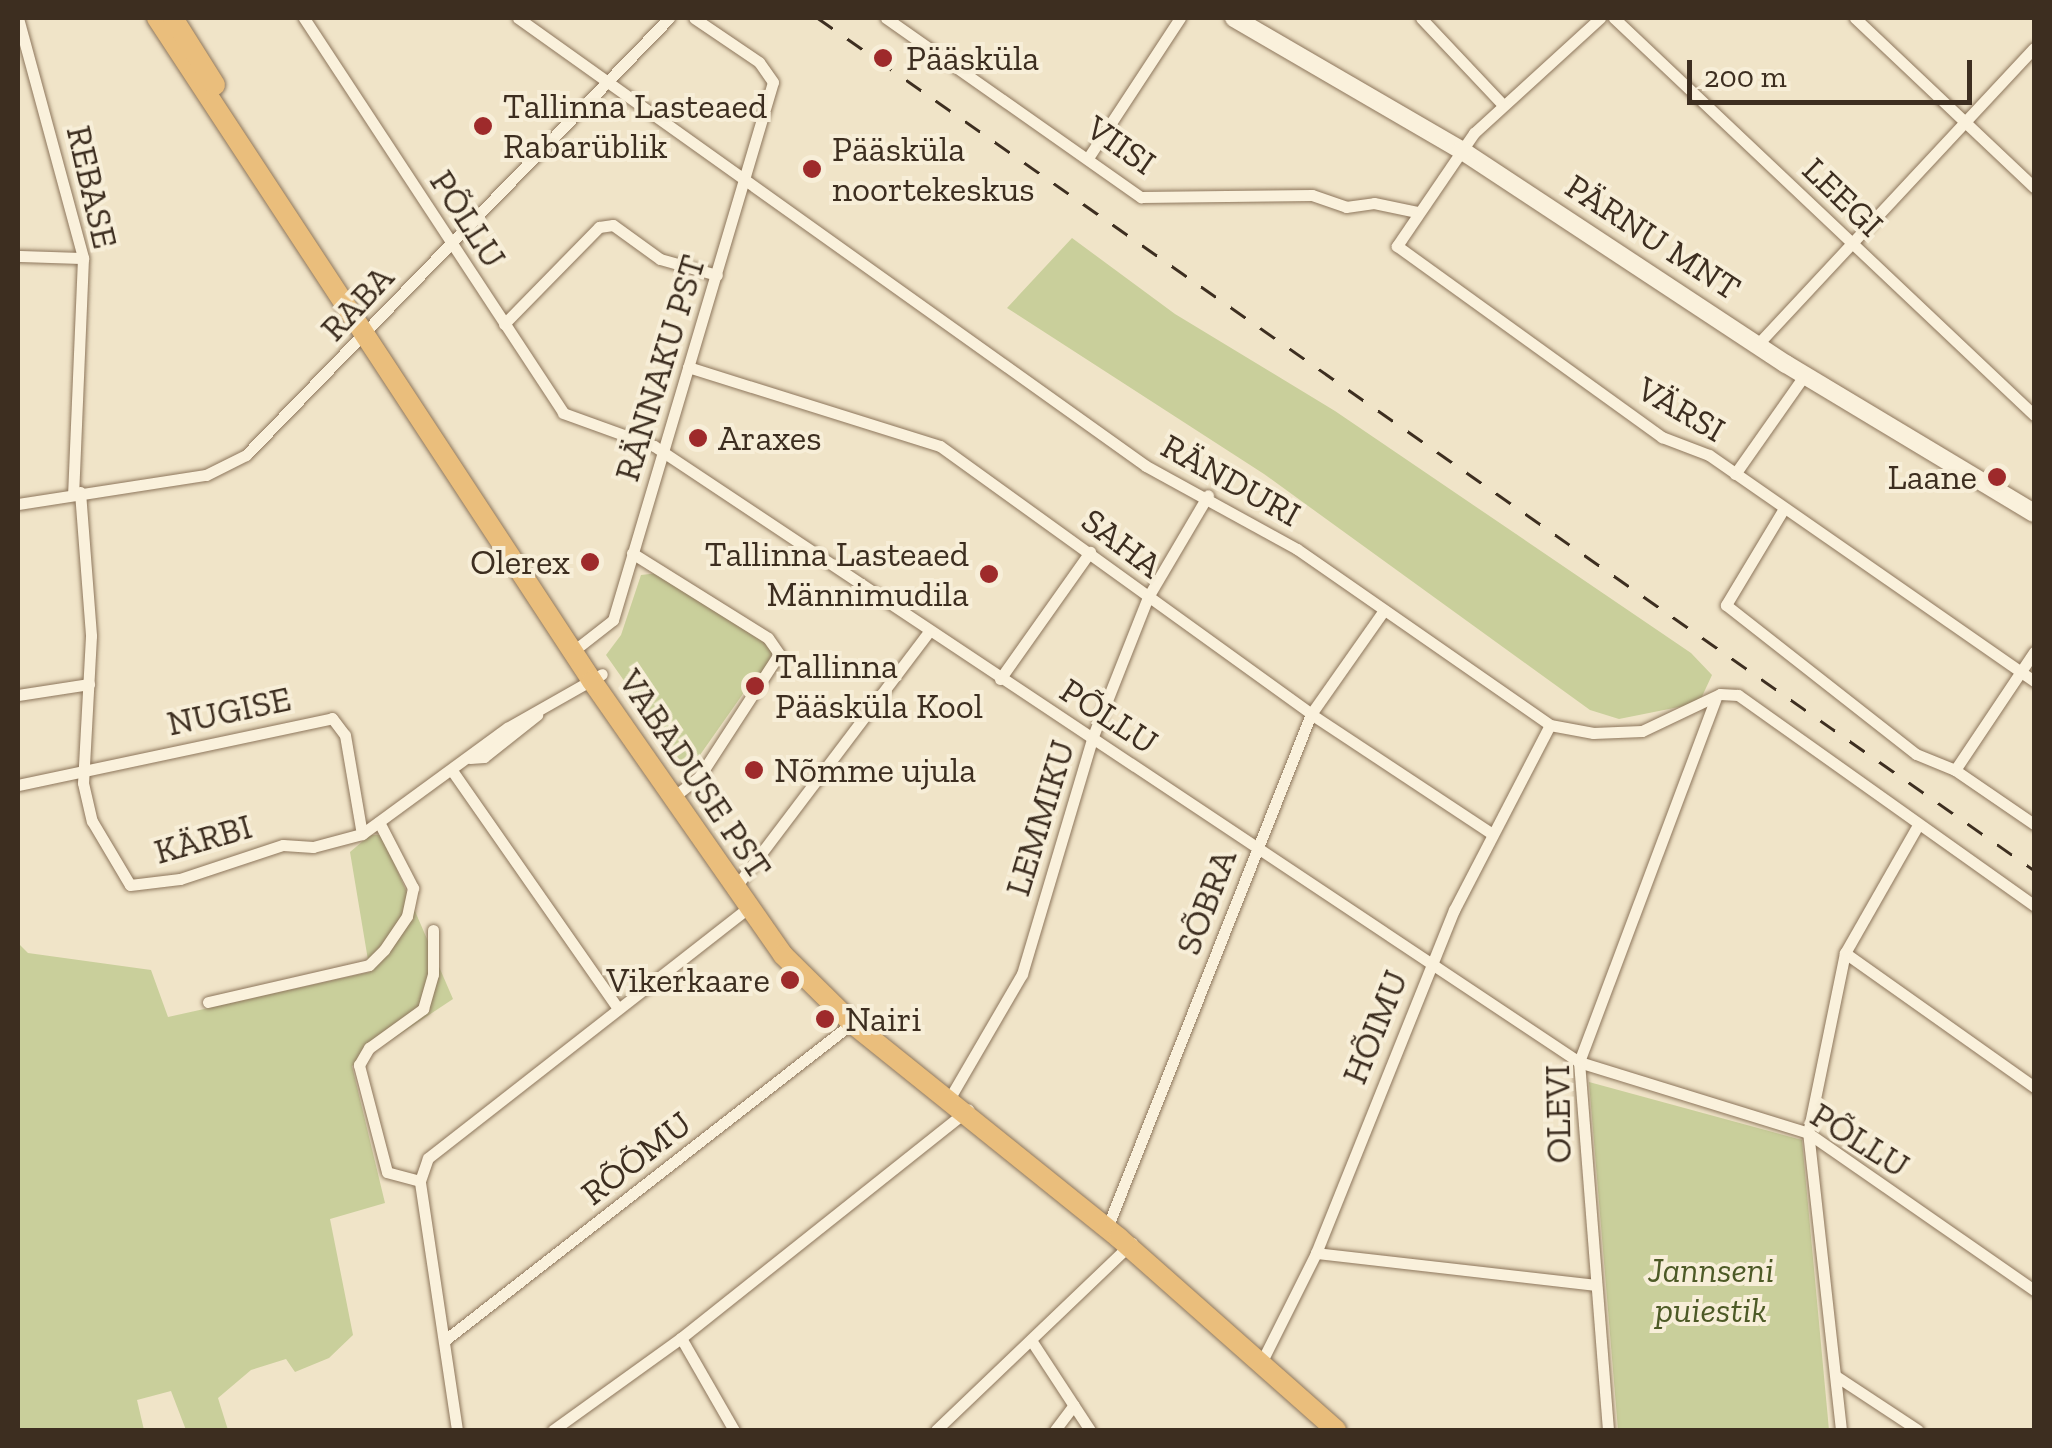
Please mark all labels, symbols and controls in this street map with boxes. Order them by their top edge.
place label: Pääsküla [906,37,1039,79]
scale bar [1692,40,1977,102]
marker: Pääsküla [870,45,896,71]
text: 200 m [1704,59,1787,95]
place label: Tallinna Lasteaed Rabarüblik [503,85,767,167]
street label: VIISI [1078,106,1164,184]
marker: Tallinna Lasteaed Rabarüblik [472,115,494,137]
street label: REBASE [58,122,126,252]
place label: Pääsküla noortekeskus [832,128,1035,210]
street label: LEEGI [1794,149,1892,245]
marker: Pääsküla noortekeskus [801,158,823,180]
street label: PÕLLU [421,162,515,276]
street label: PÄRNU MNT [1558,165,1748,309]
street label: RÄNNAKU PST [606,250,714,486]
street label: RABA [312,257,402,349]
street label: VÄRSI [1630,367,1732,451]
place label: Araxes [718,417,821,459]
street label: RÄNDURI [1154,425,1308,535]
marker: Araxes [687,427,709,449]
place label: Laane [1888,456,1977,498]
marker: Laane [1986,466,2008,488]
street label: SAHA [1074,499,1170,587]
place label: Tallinna Lasteaed Männimudila [705,533,969,615]
place label: Olerex [470,541,570,583]
marker: Olerex [579,551,601,573]
marker: Tallinna Lasteaed Männimudila [978,563,1000,585]
place label: Tallinna Pääsküla Kool [775,645,983,727]
street label: VABADUSE PST [610,661,780,887]
street label: PÕLLU [1052,669,1166,763]
marker: Tallinna Pääsküla Kool [744,675,766,697]
street label: NUGISE [163,677,295,745]
street label: LEMMIKU [996,735,1084,901]
place label: Nõmme ujula [774,749,976,791]
marker: Nõmme ujula [743,759,765,781]
street label: KÄRBI [150,805,256,873]
street label: SÕBRA [1167,844,1245,960]
place label: Vikerkaare [607,959,770,1001]
street label: HÕIMU [1333,964,1417,1090]
marker: Vikerkaare [779,969,801,991]
place label: Nairi [845,998,921,1040]
marker: Nairi [814,1008,836,1030]
street label: OLEVI [1536,1064,1580,1164]
street label: PÕLLU [1803,1094,1917,1186]
street label: RÕÕMU [573,1102,699,1214]
park label: Jannseni puiestik [1648,1249,1774,1331]

